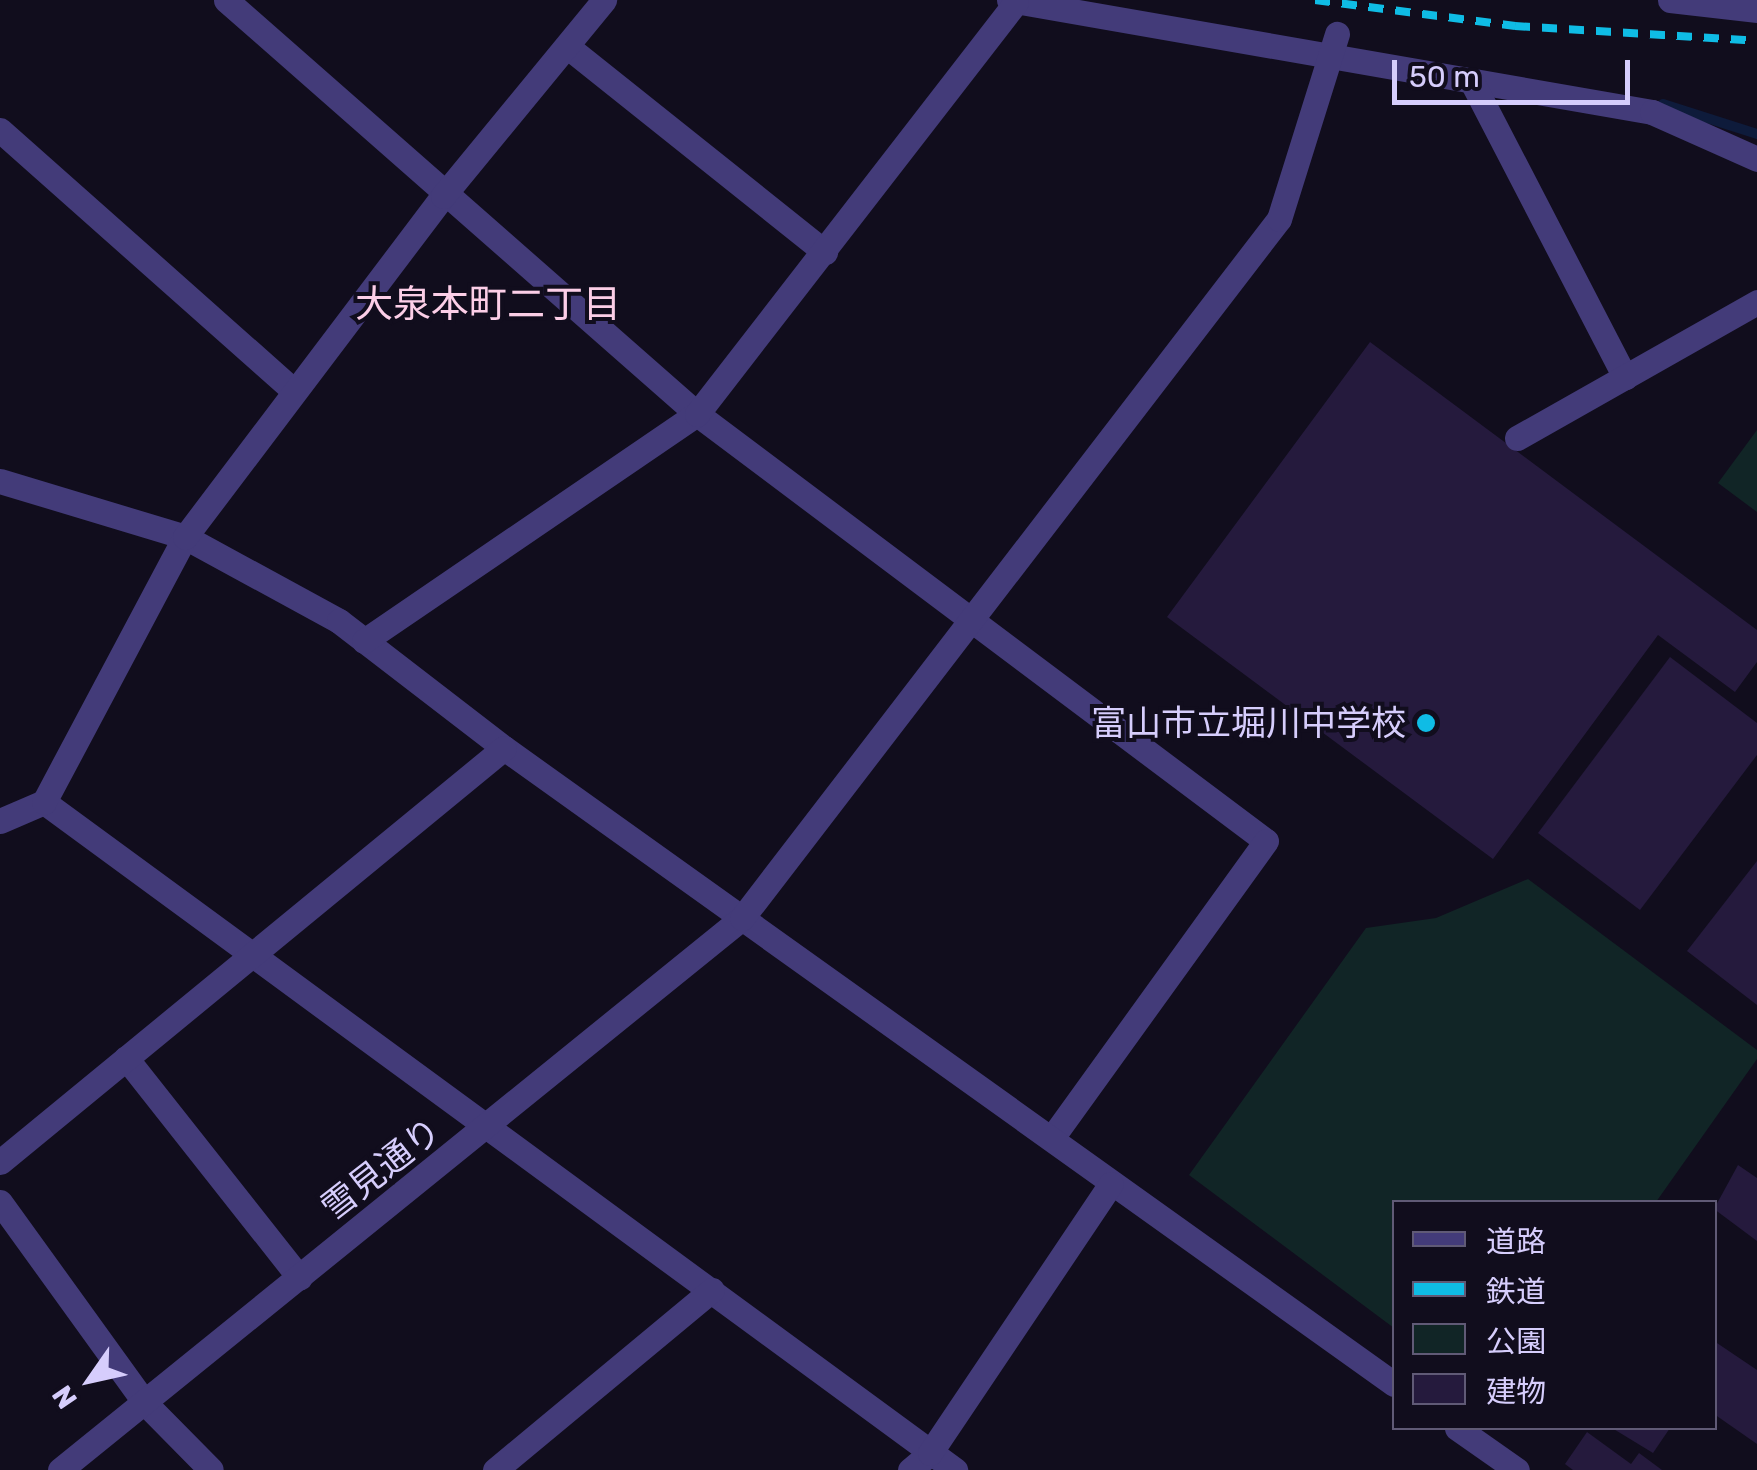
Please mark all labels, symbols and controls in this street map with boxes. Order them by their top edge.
scale bar [1397,40,1634,102]
text: 50 m [1409,59,1480,95]
district label: 大泉本町二丁目 [355,282,621,328]
place label: 富山市立堀川中学校 [1091,702,1406,744]
marker: 富山市立堀川中学校 [1415,712,1437,734]
street label: 雪見通り [313,1109,449,1229]
legend [1392,1200,1717,1430]
text: 道路 [1486,1224,1546,1260]
text: 鉄道 [1486,1274,1546,1310]
text: 公園 [1486,1324,1546,1360]
north arrow [40,1330,140,1430]
text: 建物 [1486,1374,1546,1410]
text: N [45,1379,84,1415]

